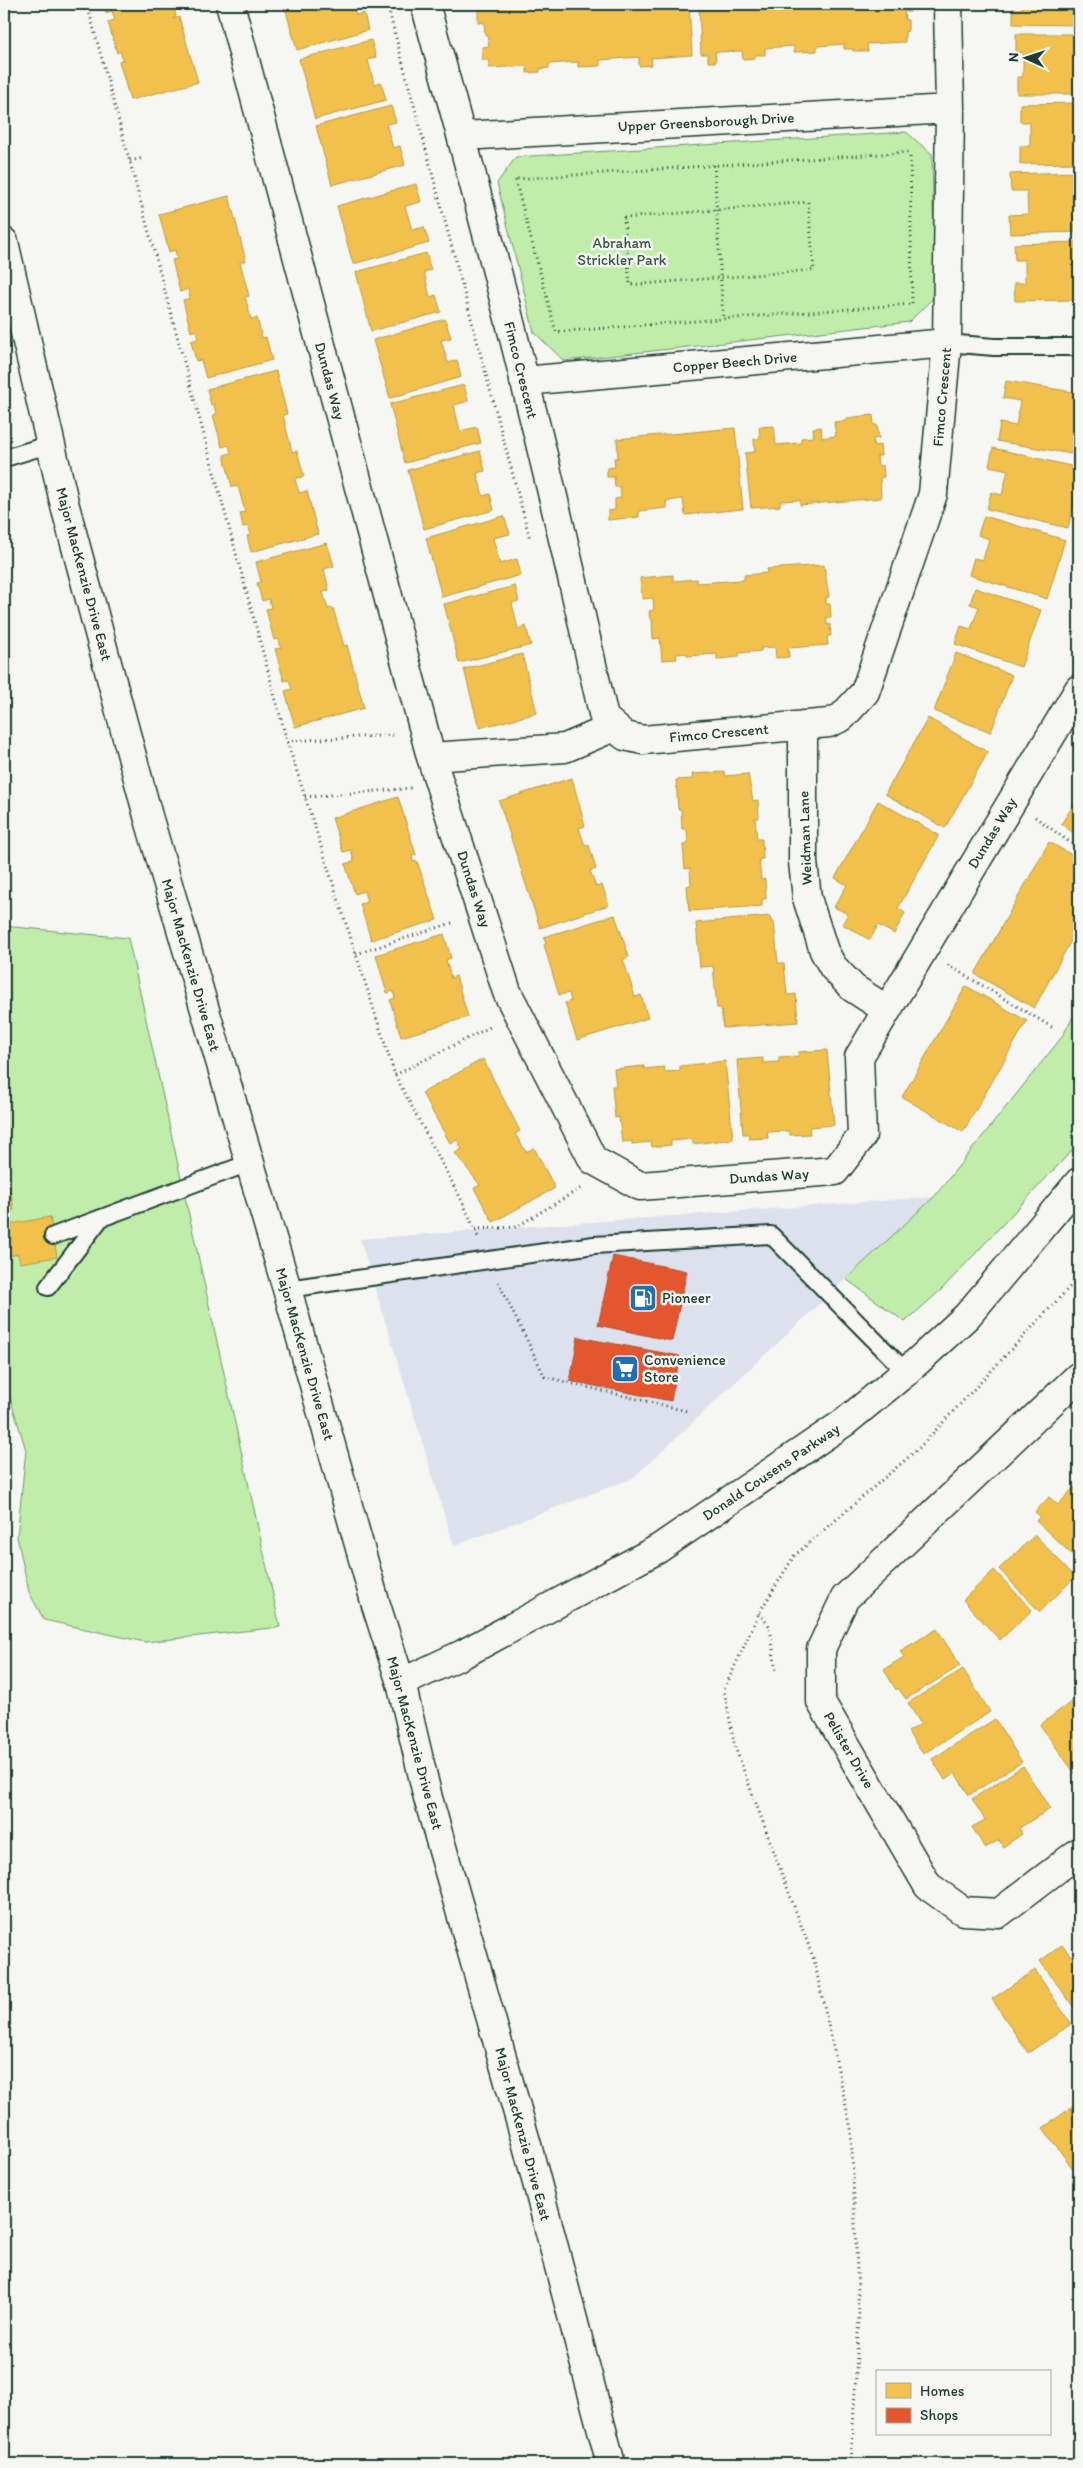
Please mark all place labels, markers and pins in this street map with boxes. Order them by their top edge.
fuel station icon: Pioneer [628,1283,658,1313]
place label: Pioneer [662,1289,711,1307]
place label: Convenience Store [644,1351,726,1386]
supermarket icon: Convenience Store [610,1354,640,1384]

